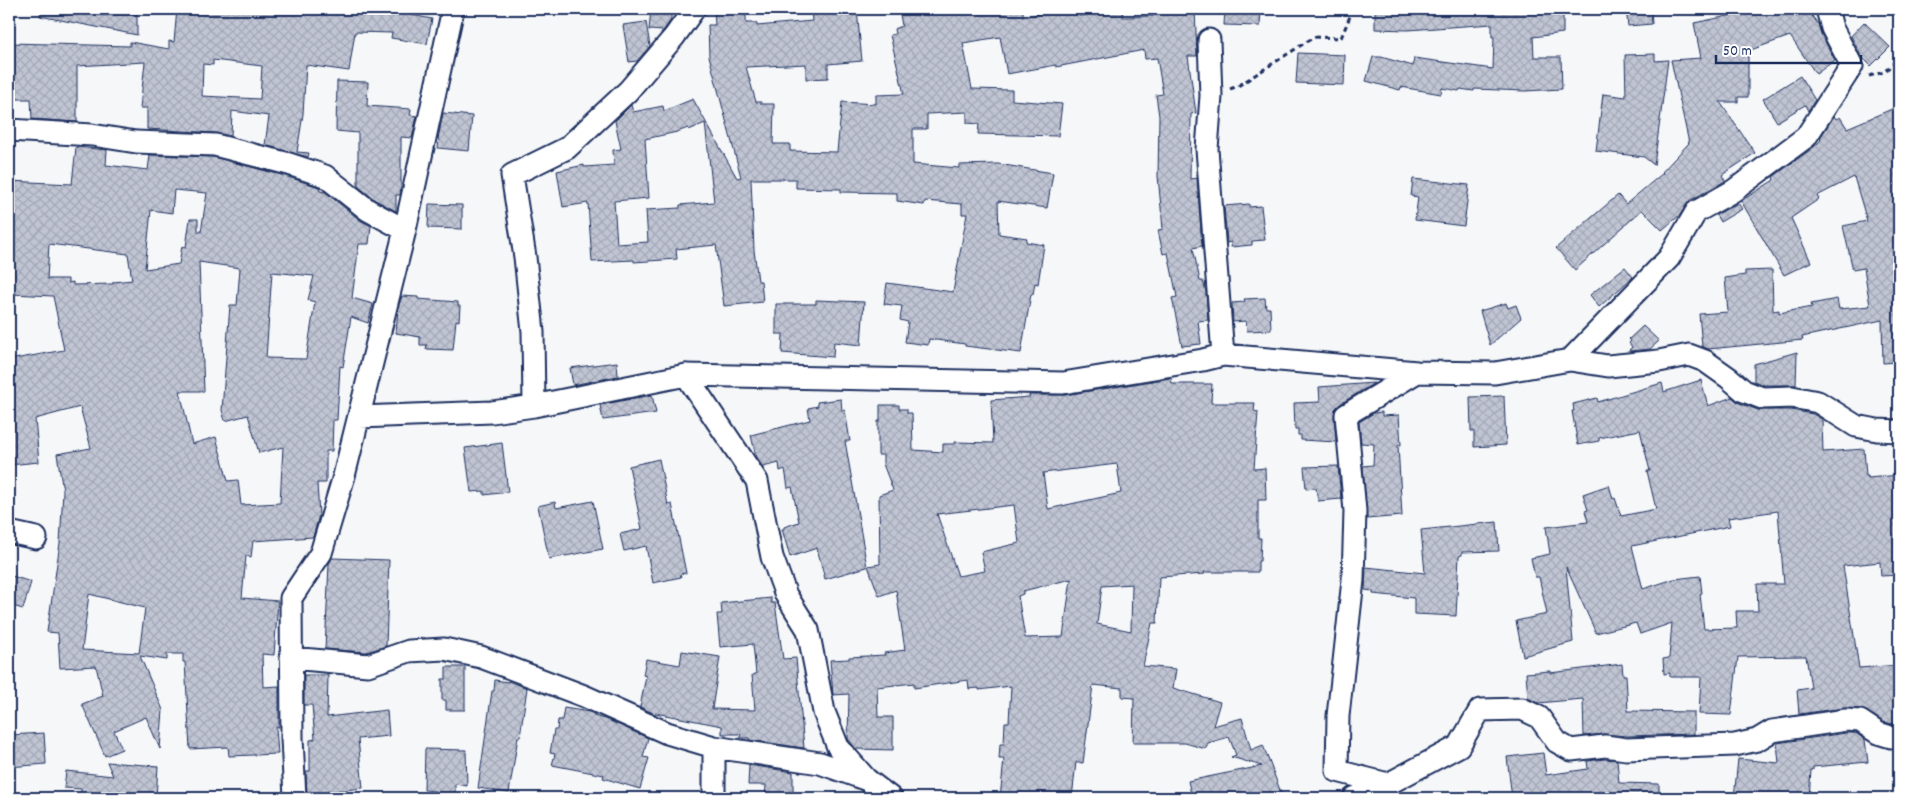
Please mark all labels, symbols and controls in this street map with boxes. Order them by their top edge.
scale bar [1716,32,1860,64]
text: 50 m [1723,41,1752,63]

